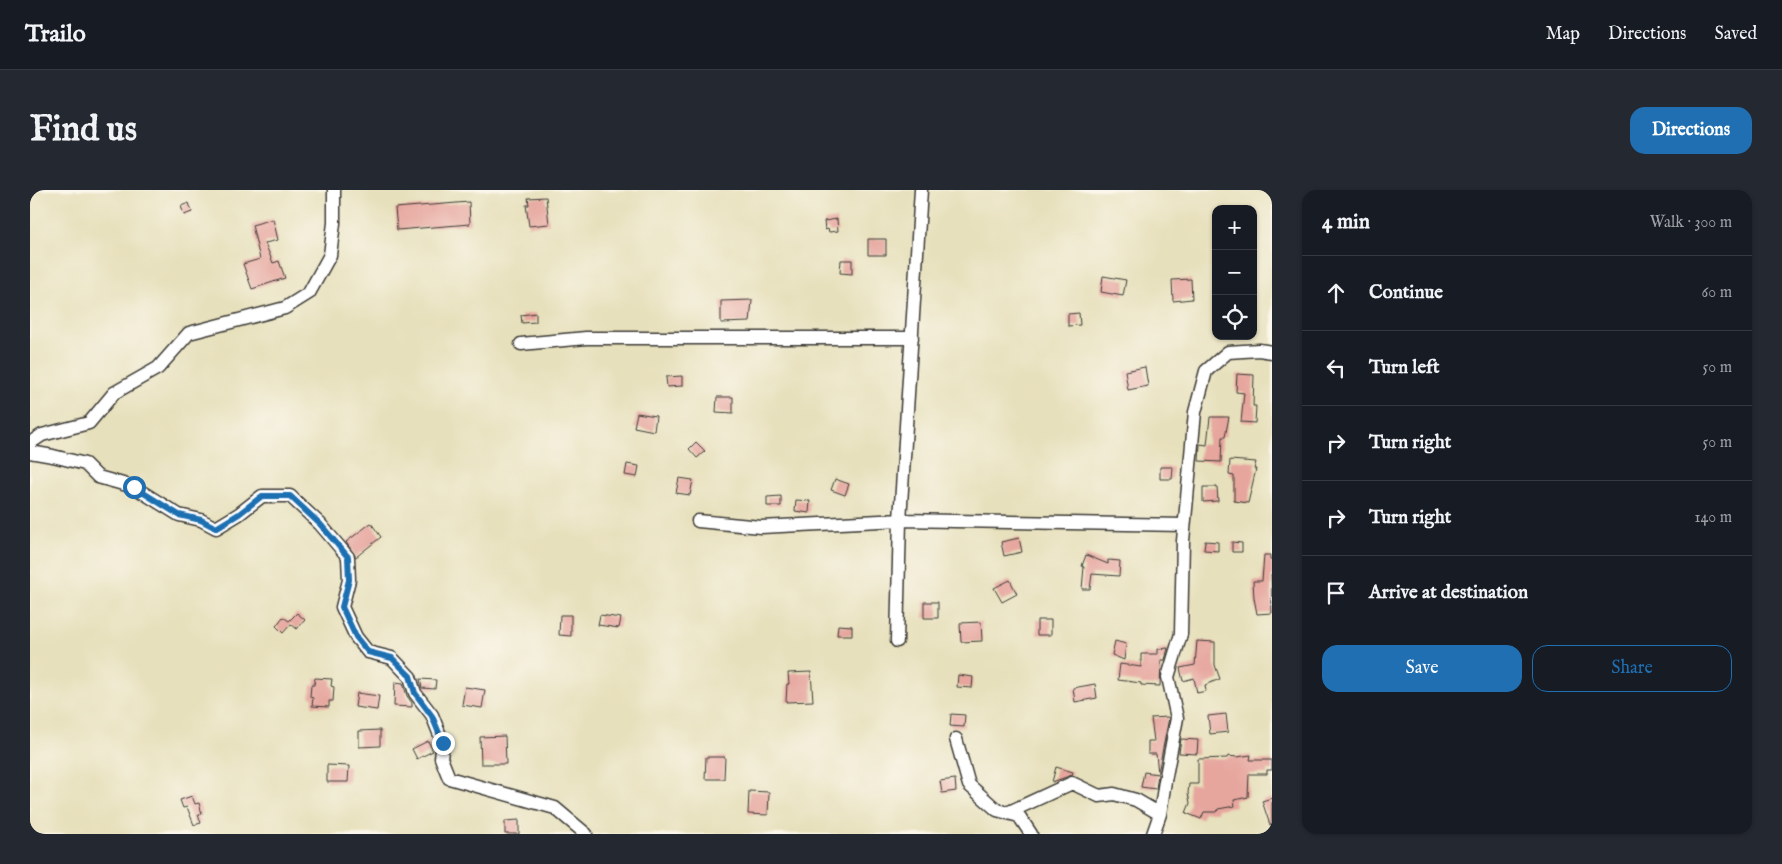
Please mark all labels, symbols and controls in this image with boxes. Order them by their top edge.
text: Trailo [25,19,86,50]
text: Map [1546,23,1580,46]
text: Directions [1608,23,1686,46]
text: Saved [1714,23,1757,46]
button: Directions [1630,107,1752,154]
text: Find us [30,108,137,153]
map controls [1212,205,1257,340]
button: + [1212,205,1257,250]
text: 4 min [1322,209,1370,236]
text: Walk · 300 m [1650,213,1732,233]
button: − [1212,250,1257,295]
icon: ahead [1322,279,1350,307]
text: Continue [1369,281,1443,305]
text: 60 m [1702,283,1732,303]
button: locate [1212,295,1257,340]
icon: left [1322,354,1350,382]
text: Turn left [1369,356,1440,380]
text: 50 m [1703,358,1732,378]
icon: right [1322,429,1350,457]
text: Turn right [1369,431,1451,455]
text: 50 m [1703,433,1732,453]
route start [123,476,146,499]
icon: right [1322,504,1350,532]
text: Turn right [1369,506,1451,530]
text: 140 m [1694,508,1732,528]
icon: arrive [1322,579,1350,607]
text: Arrive at destination [1369,581,1528,605]
button: Save [1322,645,1522,692]
button: Share [1532,645,1732,692]
route end [432,732,455,755]

